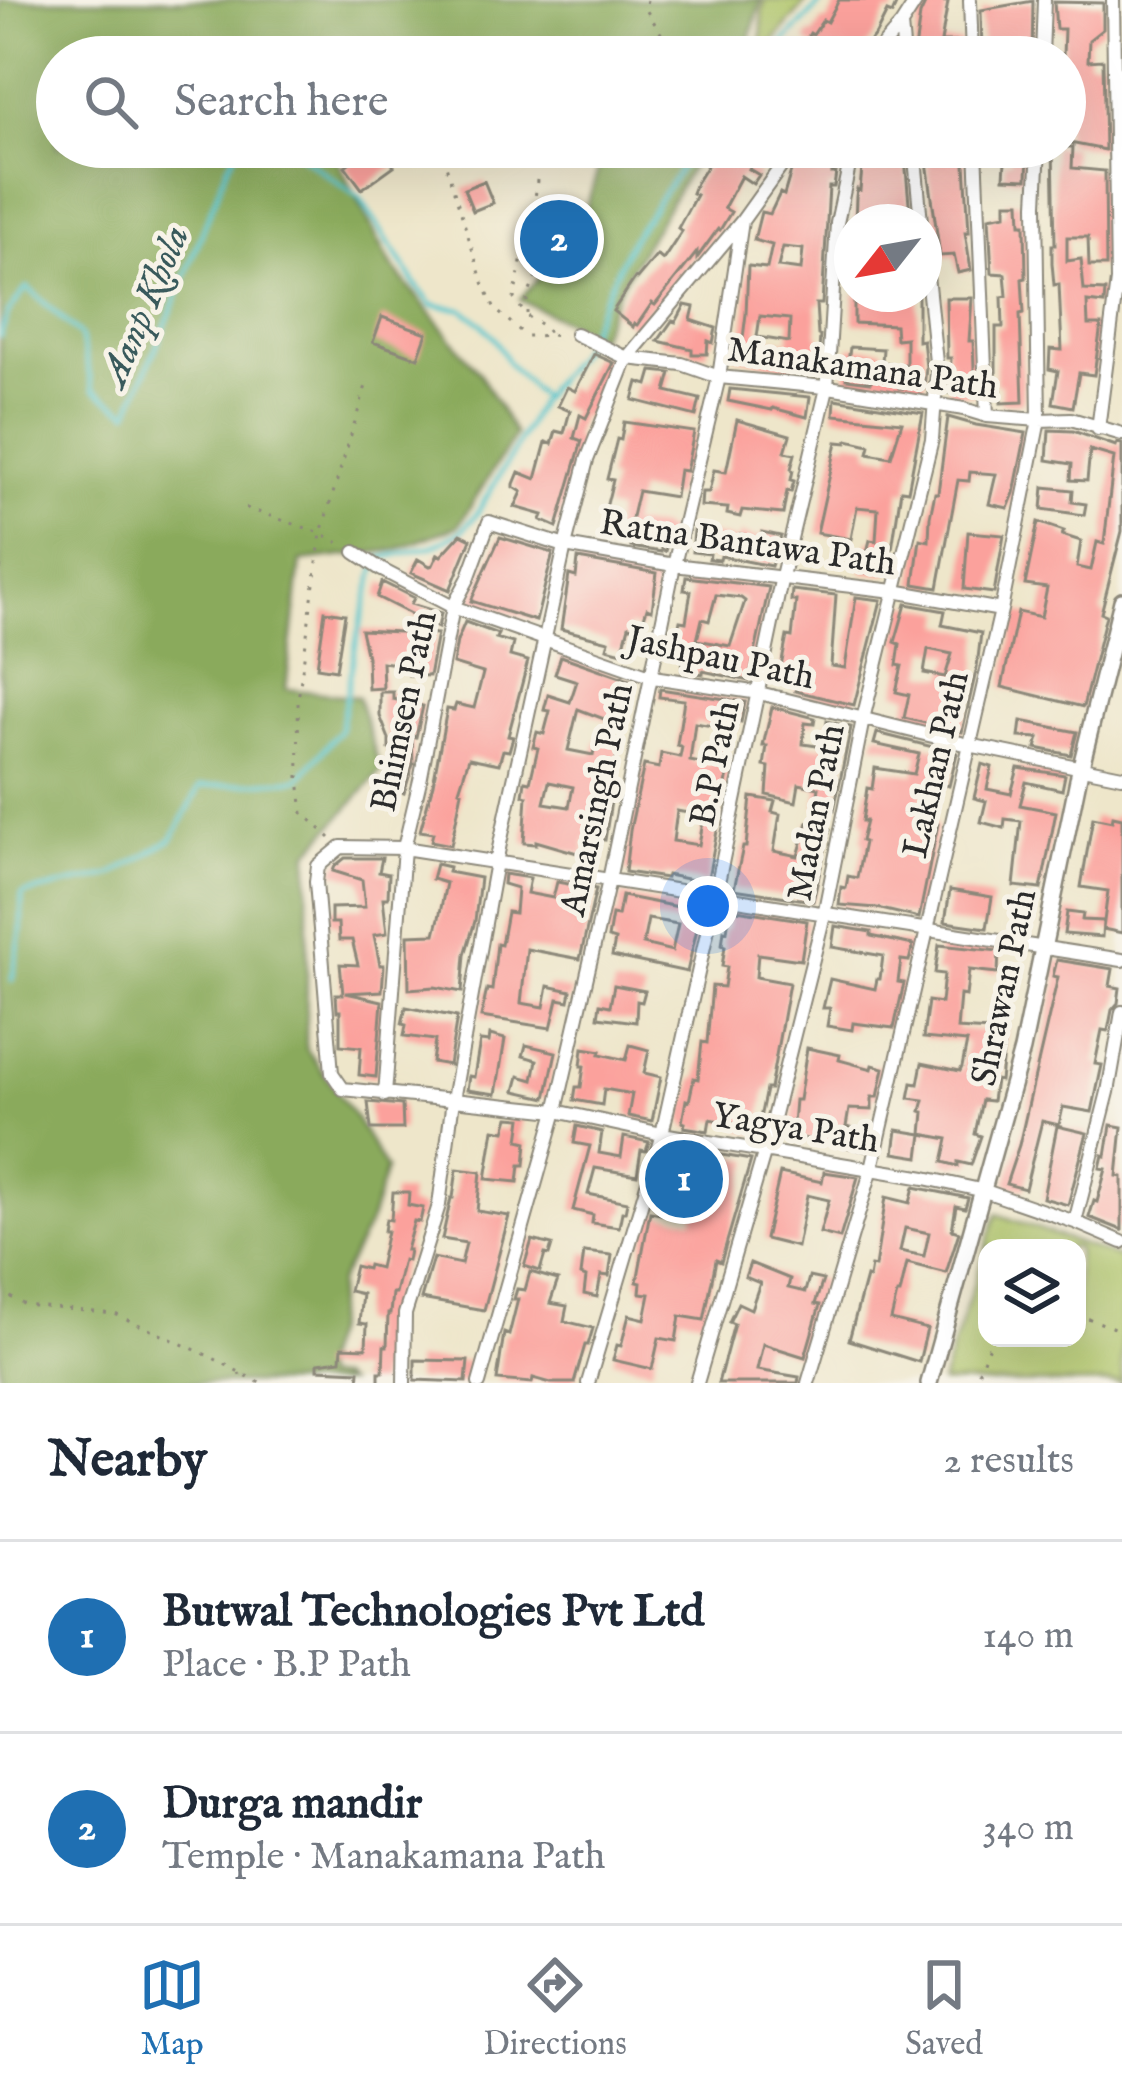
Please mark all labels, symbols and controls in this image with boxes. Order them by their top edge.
search box [36,36,1086,168]
icon: search [78,69,144,135]
text: Search here [174,74,388,131]
pin: 2 [520,194,598,284]
north arrow [834,204,942,312]
water label: Aanp Khola [89,219,202,398]
street label: Manakamana Path [724,327,1001,411]
street label: Ratna Bantawa Path [597,500,898,588]
street label: Bhimsen Path [361,607,449,816]
street label: Jashpau Path [619,616,818,701]
street label: Lakhan Path [893,667,981,862]
street label: Amarsingh Path [551,679,645,921]
street label: B.P Path [680,696,752,831]
street label: Madan Path [777,720,857,905]
your location [678,876,738,936]
street label: Shrawan Path [962,885,1048,1090]
street label: Yagya Path [709,1093,882,1165]
pin: 1 [645,1134,723,1224]
map controls [978,1239,1086,1347]
button: layers [978,1239,1086,1347]
text: Nearby [48,1429,207,1494]
text: 2 results [943,1437,1074,1486]
text: Butwal Technologies Pvt Ltd [162,1584,704,1641]
text: 1 [80,1612,94,1661]
text: 140 m [983,1612,1074,1661]
text: Place · B.P Path [162,1641,411,1690]
text: Durga mandir [162,1776,422,1833]
text: 2 [78,1804,96,1853]
text: 340 m [983,1804,1074,1853]
text: Temple · Manakamana Path [162,1833,605,1882]
tab: Map [139,1952,205,2066]
tab: Directions [483,1952,627,2066]
tab: Saved [905,1952,983,2066]

